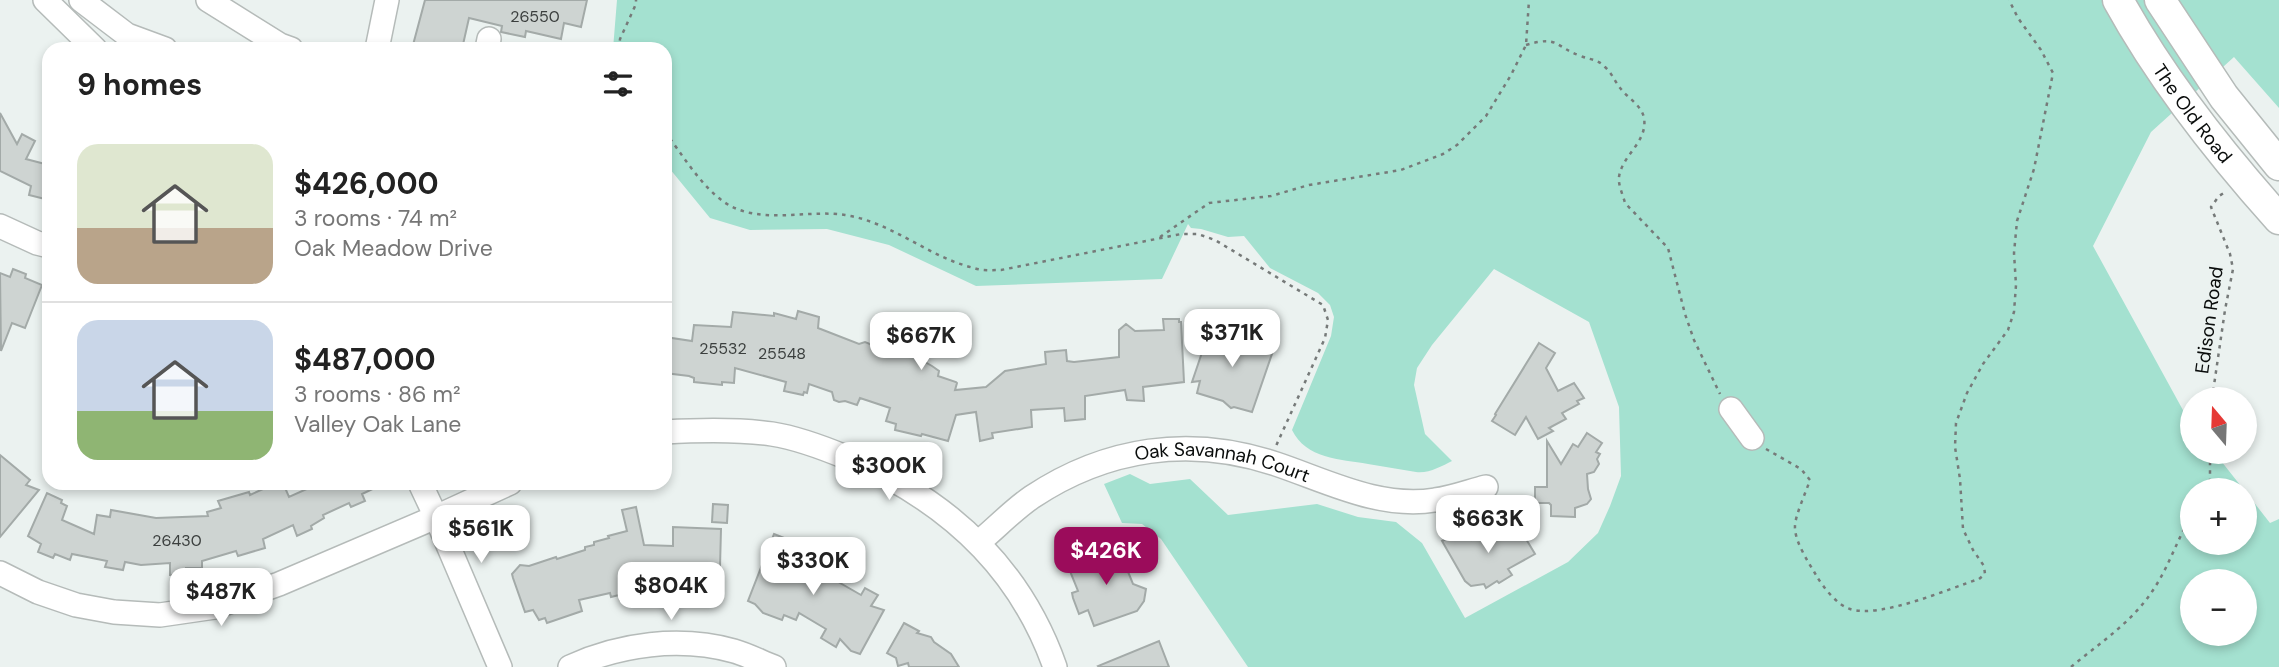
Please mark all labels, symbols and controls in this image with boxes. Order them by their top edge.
house number: 26550 [510,6,560,27]
street label: The Old Road [2148,59,2238,168]
text: 9 homes [77,65,202,104]
icon: filters [599,65,637,103]
text: $426,000 [294,164,439,203]
icon: home [133,172,217,256]
text: 3 rooms · 74 m² [294,203,457,233]
text: Oak Meadow Drive [294,233,493,263]
street label: Edison Road [2189,265,2229,375]
pin: $371K [1183,310,1281,369]
pin: $667K [872,312,970,372]
text: $371K [1200,317,1264,347]
text: $667K [886,320,956,350]
house number: 25532 [699,338,747,359]
text: $487,000 [294,340,436,379]
house number: 25548 [758,343,806,364]
icon: home [133,348,217,432]
text: 3 rooms · 86 m² [294,379,461,409]
north arrow [2180,387,2258,464]
map controls [2180,387,2257,646]
text: Valley Oak Lane [294,409,461,439]
street label: Oak Savannah Court [1132,436,1314,488]
pin: $300K [840,442,938,502]
text: $300K [851,450,927,480]
button: + [2180,478,2257,555]
pin: $663K [1439,496,1537,555]
text: $663K [1452,503,1524,533]
pin: $561K [432,505,530,565]
text: $561K [448,513,514,543]
pin: $426K [1057,528,1155,587]
house number: 26430 [152,530,202,551]
text: $426K [1070,535,1142,565]
pin: $330K [764,538,862,597]
text: $330K [777,545,849,575]
pin: $804K [622,562,720,622]
pin: $487K [172,568,270,628]
button: − [2180,569,2257,646]
text: $804K [634,570,708,600]
text: $487K [186,576,256,606]

